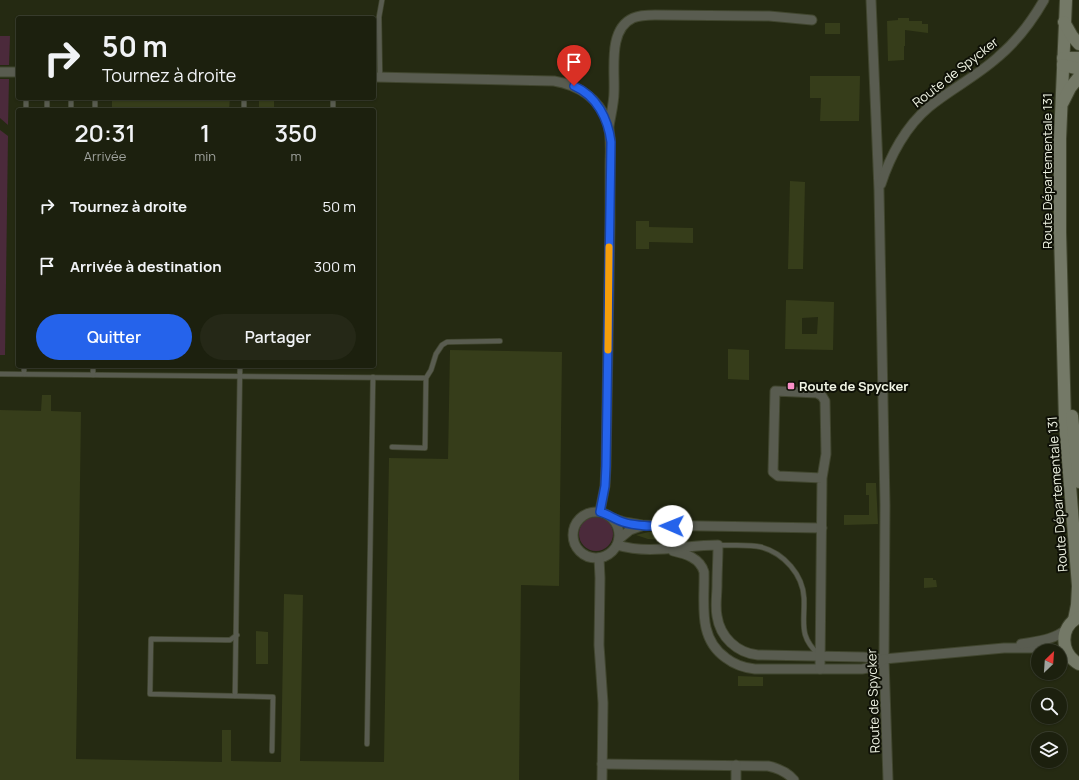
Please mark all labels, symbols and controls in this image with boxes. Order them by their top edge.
text: 50 m [102,27,168,65]
icon: right [36,32,88,84]
street label: Route de Spycker [908,33,1002,111]
pin [557,45,591,86]
icon: arrive [563,51,585,73]
text: Tournez à droite [102,63,236,87]
street label: Route Départementale 131 [1038,93,1056,249]
text: 20:31 [74,116,136,149]
text: 1 [200,116,210,149]
text: 350 [274,116,318,149]
text: Arrivée [84,147,126,165]
text: min [194,147,216,165]
text: m [290,147,301,165]
icon: right [36,195,58,217]
text: Tournez à droite [70,196,187,217]
text: 50 m [322,196,356,217]
icon: arrive [36,255,58,277]
text: Arrivée à destination [70,256,222,277]
text: 300 m [314,256,356,277]
button: Quitter [36,314,192,360]
button: Partager [200,314,356,360]
place label: Route de Spycker [799,377,909,395]
marker: Route de Spycker [786,381,796,391]
street label: Route Départementale 131 [1043,416,1071,572]
position arrow [651,505,693,547]
north arrow [1031,644,1067,680]
map controls [1031,644,1067,768]
street label: Route de Spycker [862,648,884,754]
button: search [1031,688,1067,724]
button: layers [1031,732,1067,768]

